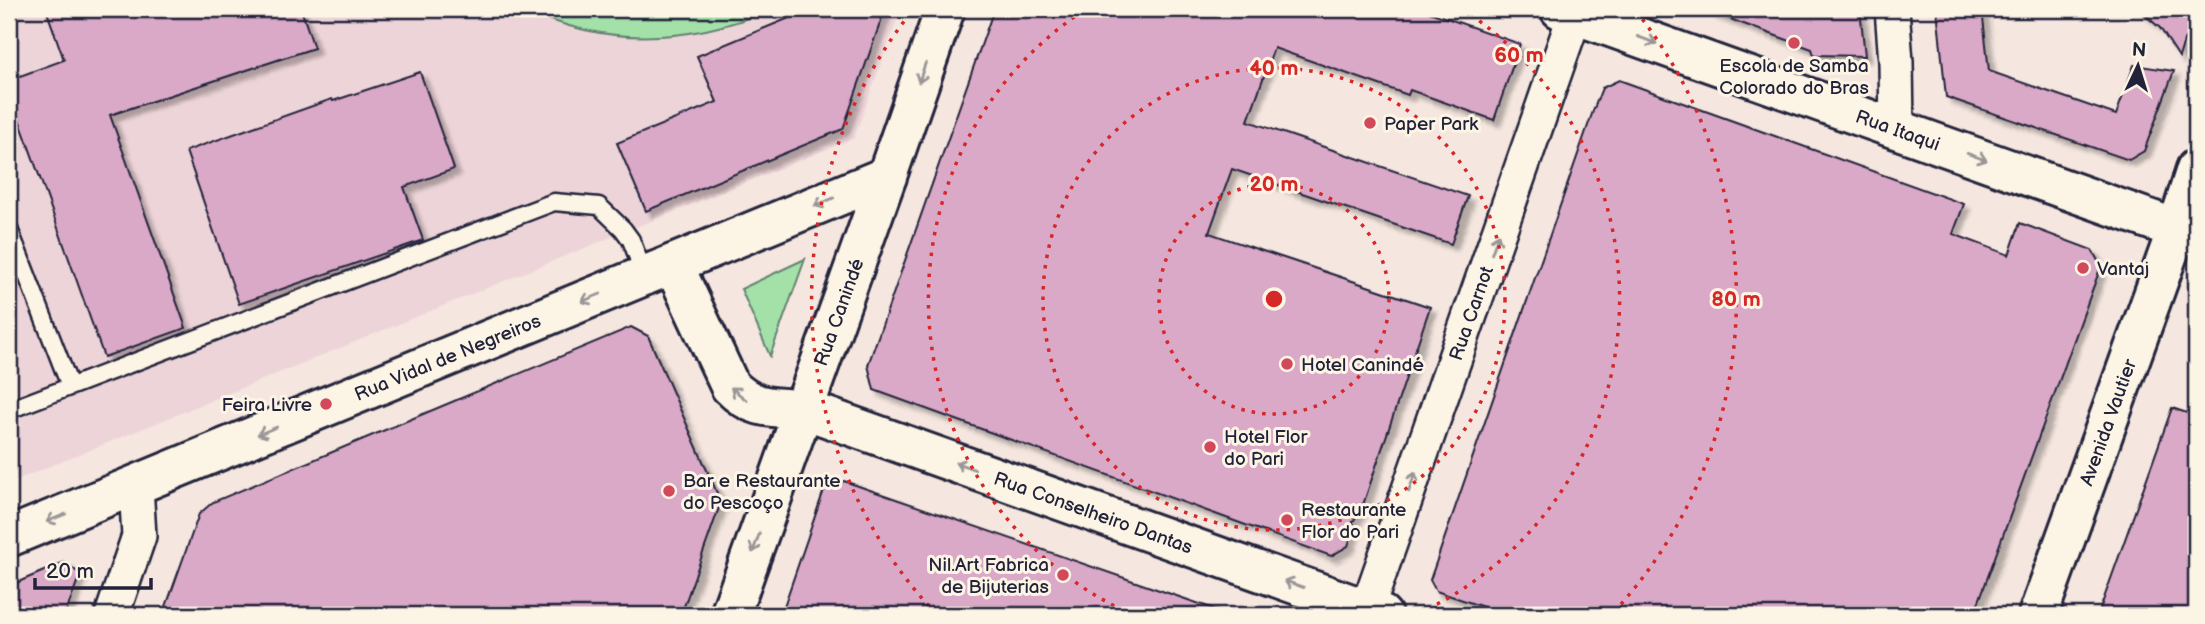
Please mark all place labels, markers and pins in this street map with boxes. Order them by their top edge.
marker: Escola de Samba Colorado do Bras [1786,35,1802,51]
place label: Escola de Samba Colorado do Bras [1719,55,1869,100]
place label: Paper Park [1384,113,1479,136]
marker: Paper Park [1362,115,1378,131]
place label: Vantaj [2097,258,2149,281]
marker: Vantaj [2075,260,2091,276]
centre of rings [1262,287,1286,311]
place label: Hotel Canindé [1301,354,1424,377]
marker: Hotel Canindé [1279,356,1295,372]
place label: Feira Livre [222,394,312,417]
marker: Feira Livre [318,396,334,412]
place label: Hotel Flor do Pari [1224,426,1309,471]
marker: Hotel Flor do Pari [1202,439,1218,455]
place label: Bar e Restaurante do Pescoço [683,470,840,515]
marker: Bar e Restaurante do Pescoço [661,483,677,499]
place label: Restaurante Flor do Pari [1301,499,1406,544]
marker: Restaurante Flor do Pari [1279,512,1295,528]
place label: Nil.Art Fabrica de Bijuterias [928,554,1049,599]
marker: Nil.Art Fabrica de Bijuterias [1055,567,1071,583]

